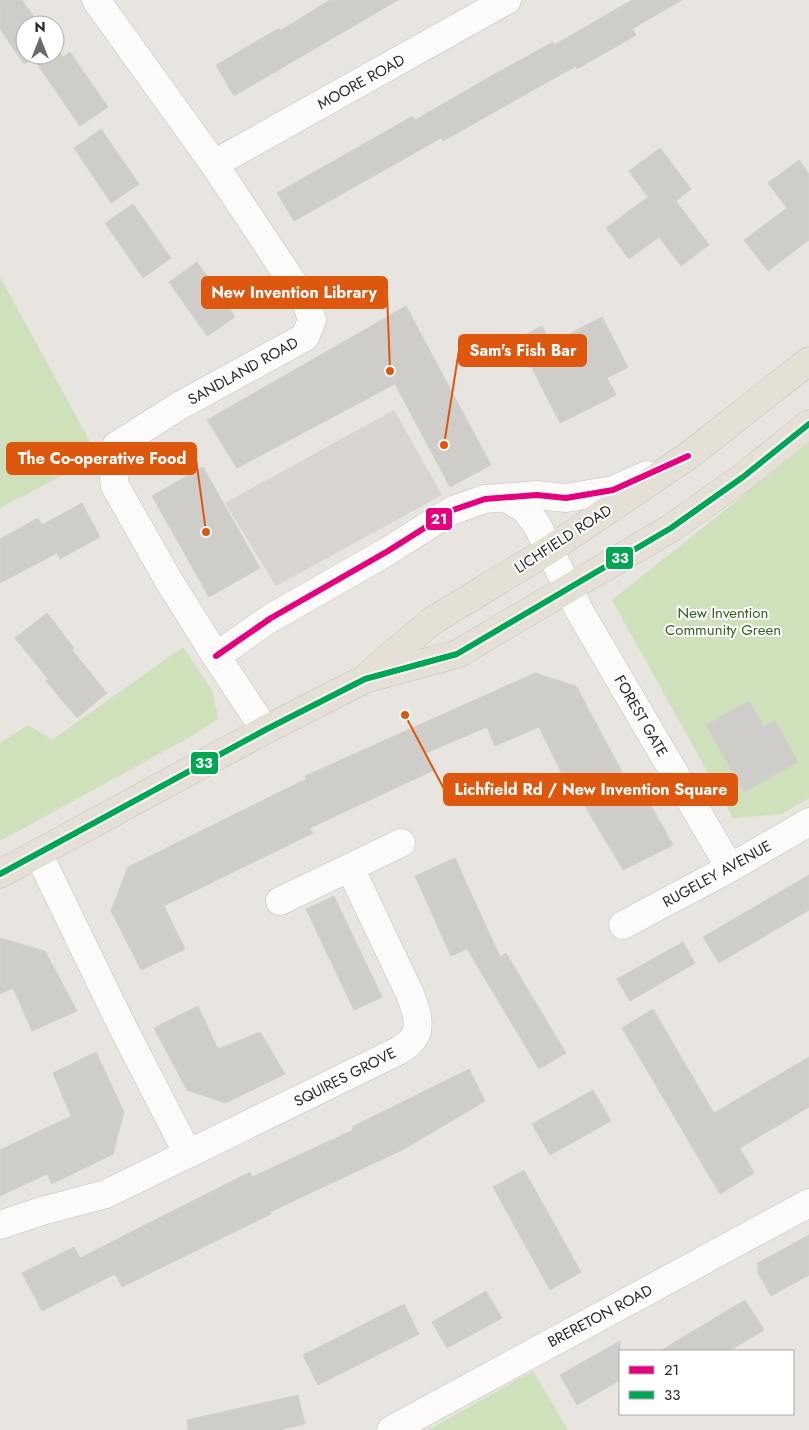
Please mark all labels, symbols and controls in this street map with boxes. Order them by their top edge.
north arrow [15,15,65,65]
text: N [34,17,46,37]
street label: MOORE ROAD [313,49,409,115]
callout: New Invention Library [202,277,387,308]
text: New Invention Library [211,281,378,304]
street label: SANDLAND ROAD [184,331,302,411]
callout: Sam's Fish Bar [459,335,586,366]
text: Sam's Fish Bar [470,339,577,362]
callout: The Co-operative Food [7,443,196,474]
text: The Co-operative Food [18,447,186,470]
street label: LICHFIELD ROAD [510,499,616,579]
line badge: 21 [425,507,453,531]
text: 21 [431,509,447,529]
line badge: 33 [605,546,634,570]
text: 33 [611,548,629,568]
park label: New Invention Community Green [665,602,781,641]
street label: FOREST GATE [609,671,673,761]
line badge: 33 [190,751,219,775]
text: 33 [195,753,213,773]
callout: Lichfield Rd / New Invention Square [444,774,737,805]
text: Lichfield Rd / New Invention Square [454,778,728,801]
street label: RUGELEY AVENUE [659,835,775,913]
street label: SQUIRES GROVE [290,1042,400,1112]
street label: BRERETON ROAD [544,1279,656,1353]
legend [619,1350,794,1415]
text: 21 [664,1359,679,1381]
text: 33 [664,1384,680,1406]

